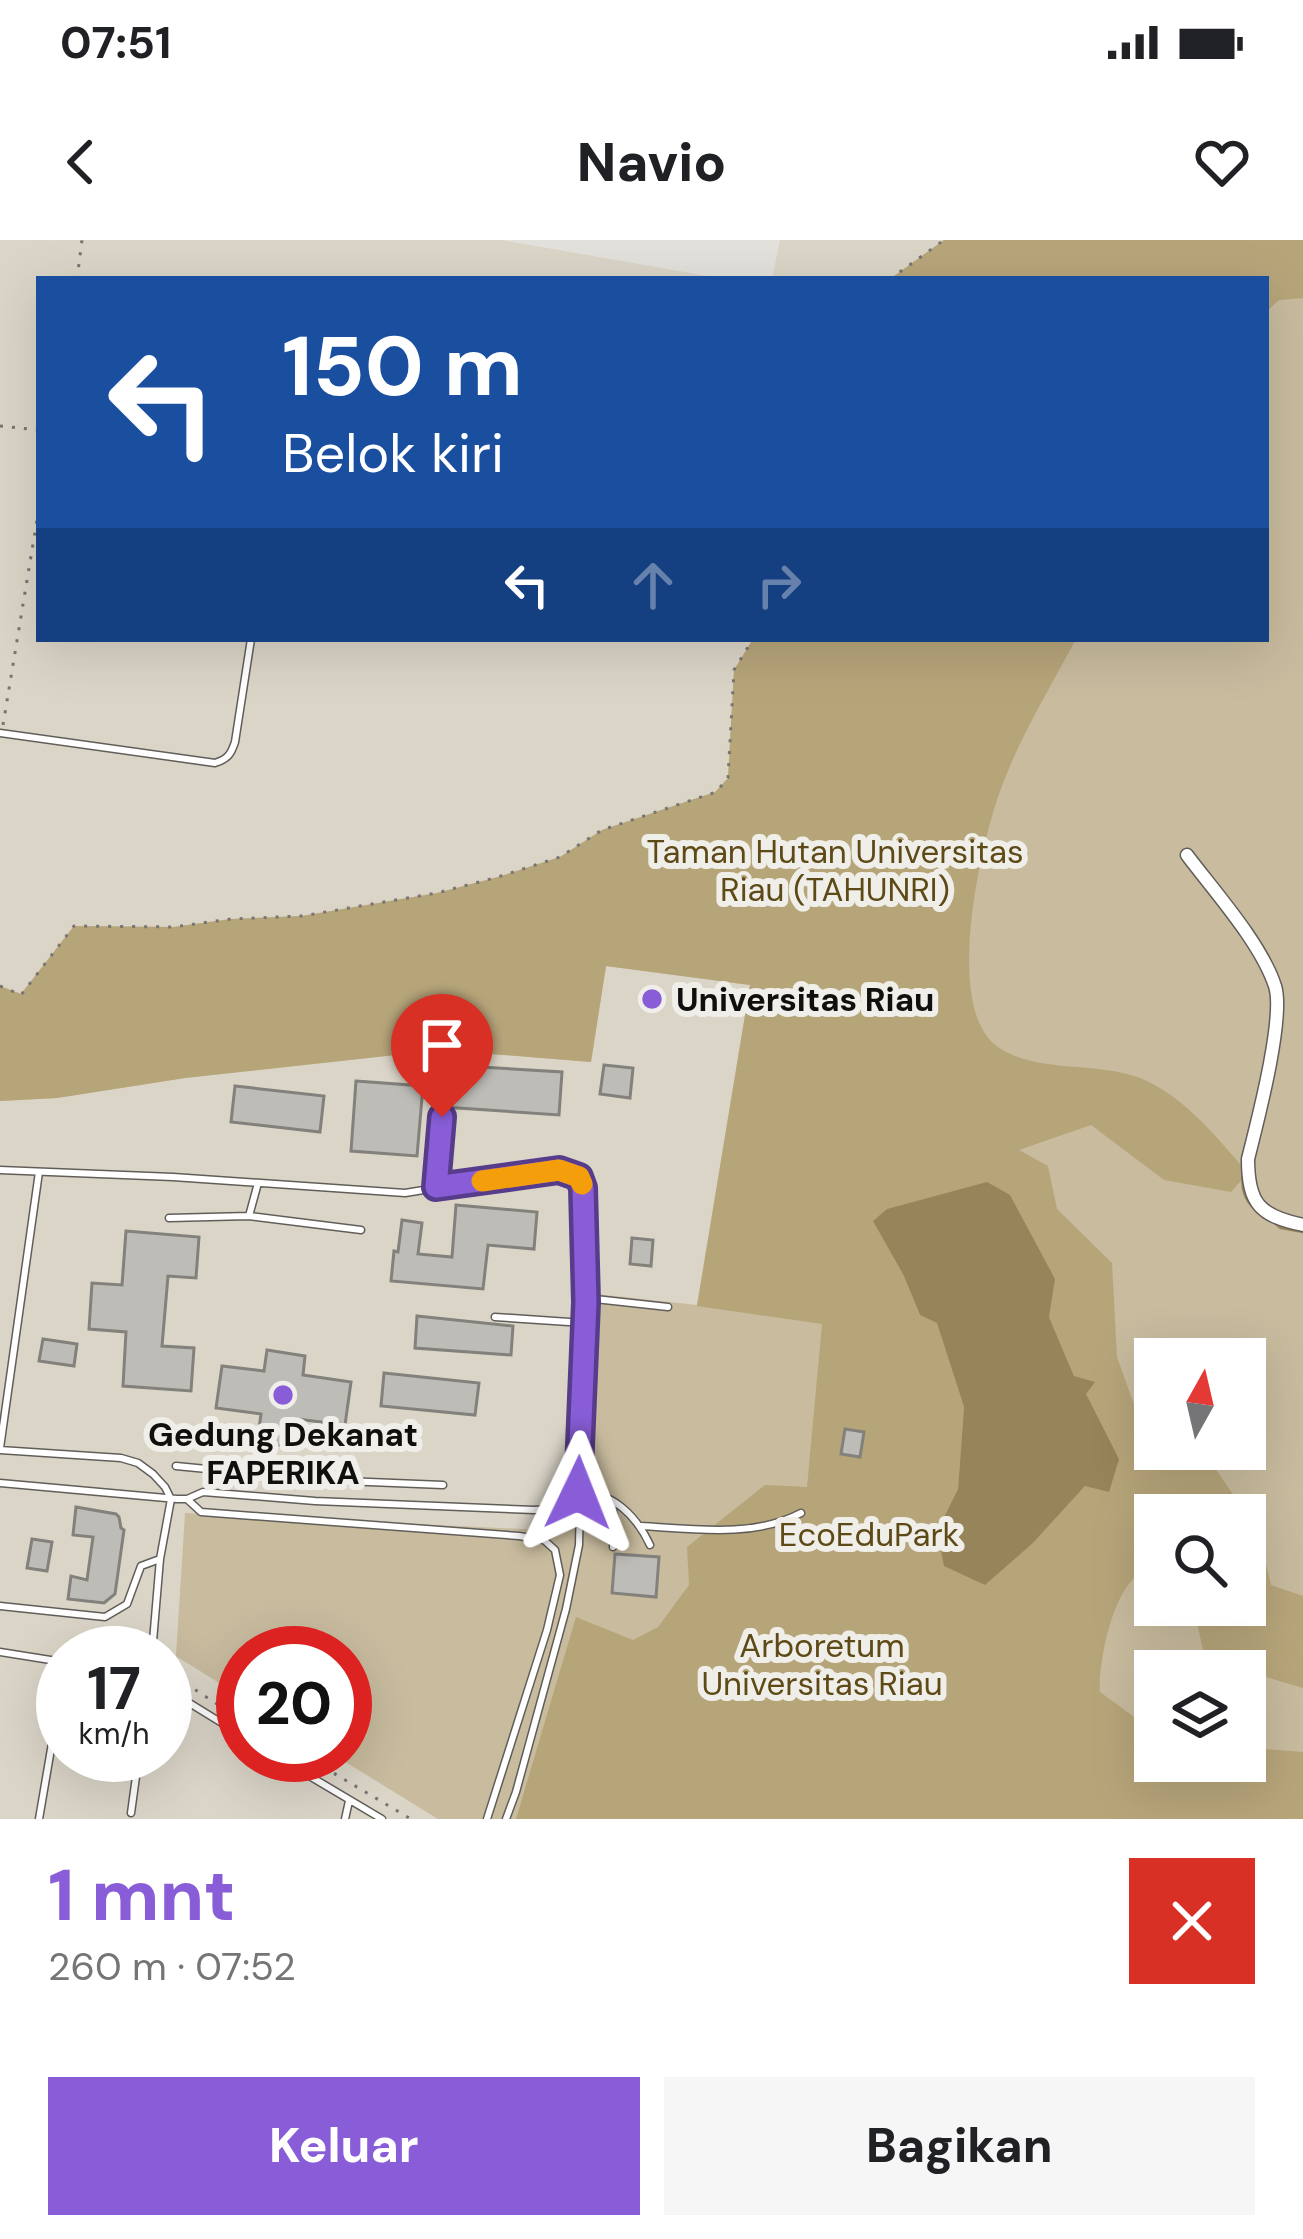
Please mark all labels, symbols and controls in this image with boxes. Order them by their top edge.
text: 07:51 [60,13,171,72]
text: Navio [577,127,726,198]
icon: back [48,129,114,195]
icon: heart [1189,129,1255,195]
text: 150 m [282,312,523,421]
icon: left [84,324,240,480]
text: Belok kiri [282,418,504,489]
icon: left [494,552,560,618]
icon: ahead [620,552,686,618]
icon: right [746,552,812,618]
park label: Taman Hutan Universitas Riau (TAHUNRI) [646,830,1024,911]
place label: Universitas Riau [676,978,934,1021]
marker: Universitas Riau [639,986,665,1012]
pin [391,994,493,1117]
icon: arrive [409,1012,475,1078]
north arrow [1134,1338,1266,1470]
map controls [1134,1338,1266,1782]
marker: Gedung Dekanat FAPERIKA [270,1382,296,1408]
place label: Gedung Dekanat FAPERIKA [148,1413,418,1494]
position arrow [515,1430,641,1556]
button: search [1134,1494,1266,1626]
park label: EcoEduPark [779,1513,960,1556]
park label: Arboretum Universitas Riau [701,1624,943,1705]
speed limit sign: 20 [216,1626,372,1782]
text: 17 [87,1649,141,1728]
button: layers [1134,1650,1266,1782]
text: km/h [79,1714,149,1753]
text: 1 mnt [48,1849,236,1942]
button: close [1129,1858,1255,1984]
text: 260 m · 07:52 [48,1941,296,1992]
button: Keluar [48,2077,640,2215]
button: Bagikan [664,2077,1255,2215]

